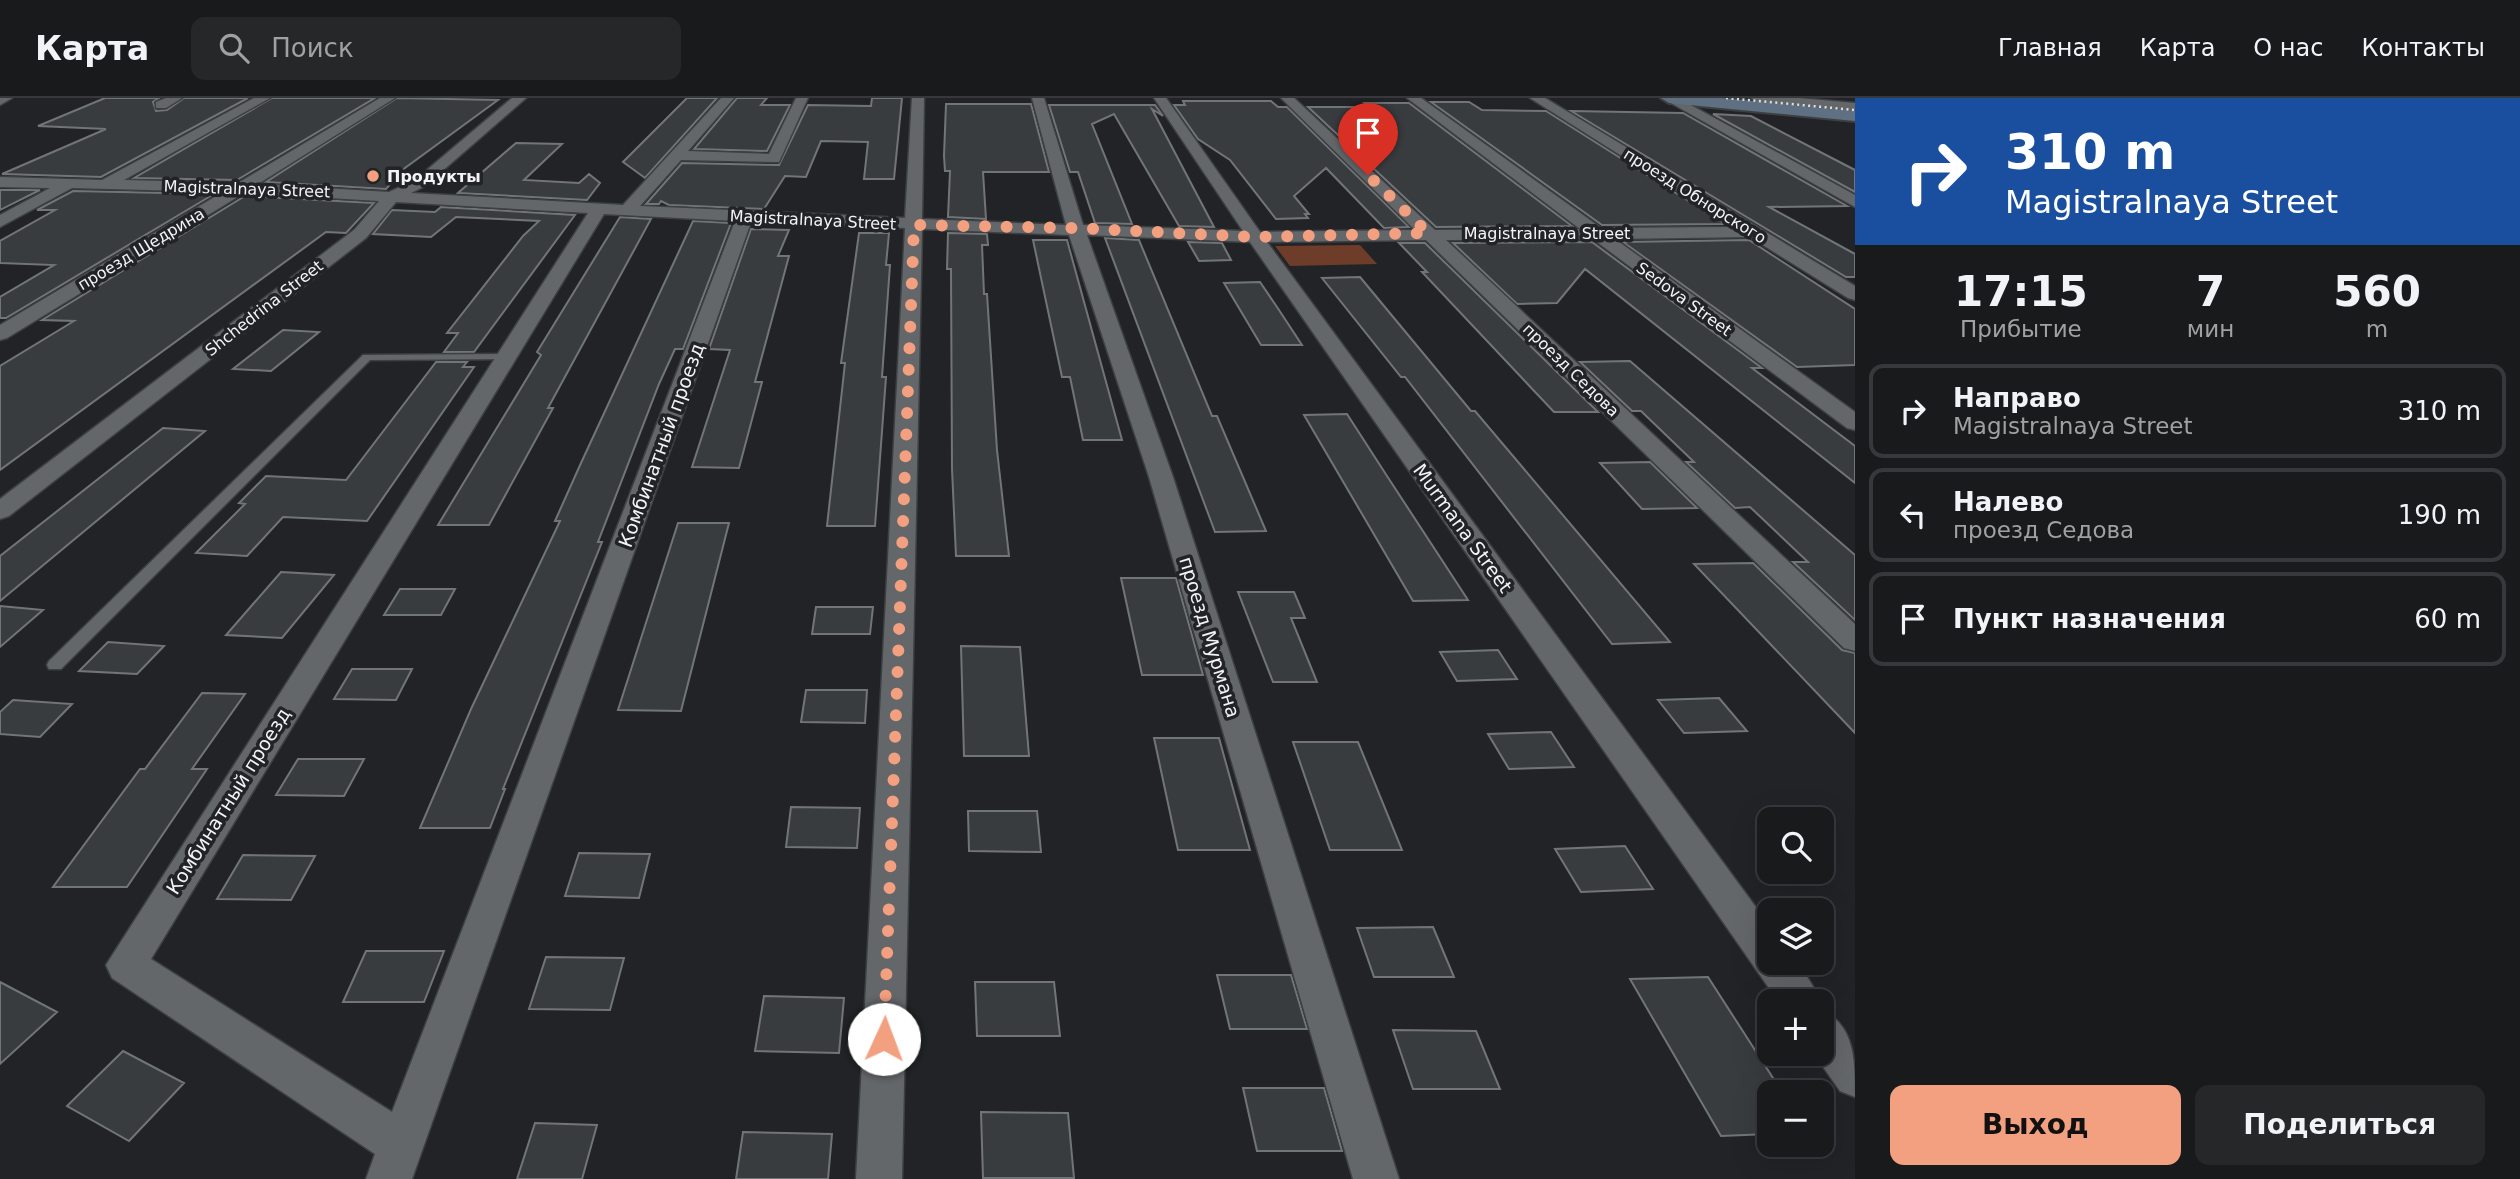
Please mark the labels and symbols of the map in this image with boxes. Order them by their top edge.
pin [1338,103,1398,175]
street label: проезд Обнорского [1620,144,1770,248]
place label: Продукты [387,167,481,186]
marker: Продукты [365,168,381,184]
street label: Magistralnaya Street [163,177,331,201]
street label: проезд Щедрина [74,204,208,294]
street label: Magistralnaya Street [729,206,897,234]
street label: Magistralnaya Street [1464,224,1630,243]
street label: Shchedrina Street [201,256,327,360]
street label: Sedova Street [1633,258,1735,340]
street label: проезд Седова [1519,319,1623,421]
street label: Комбинатный проезд [614,340,708,550]
street label: Murmana Street [1409,459,1517,597]
street label: проезд Мурмана [1175,554,1245,720]
street label: Комбинатный проезд [162,704,294,898]
position arrow [847,1002,921,1076]

